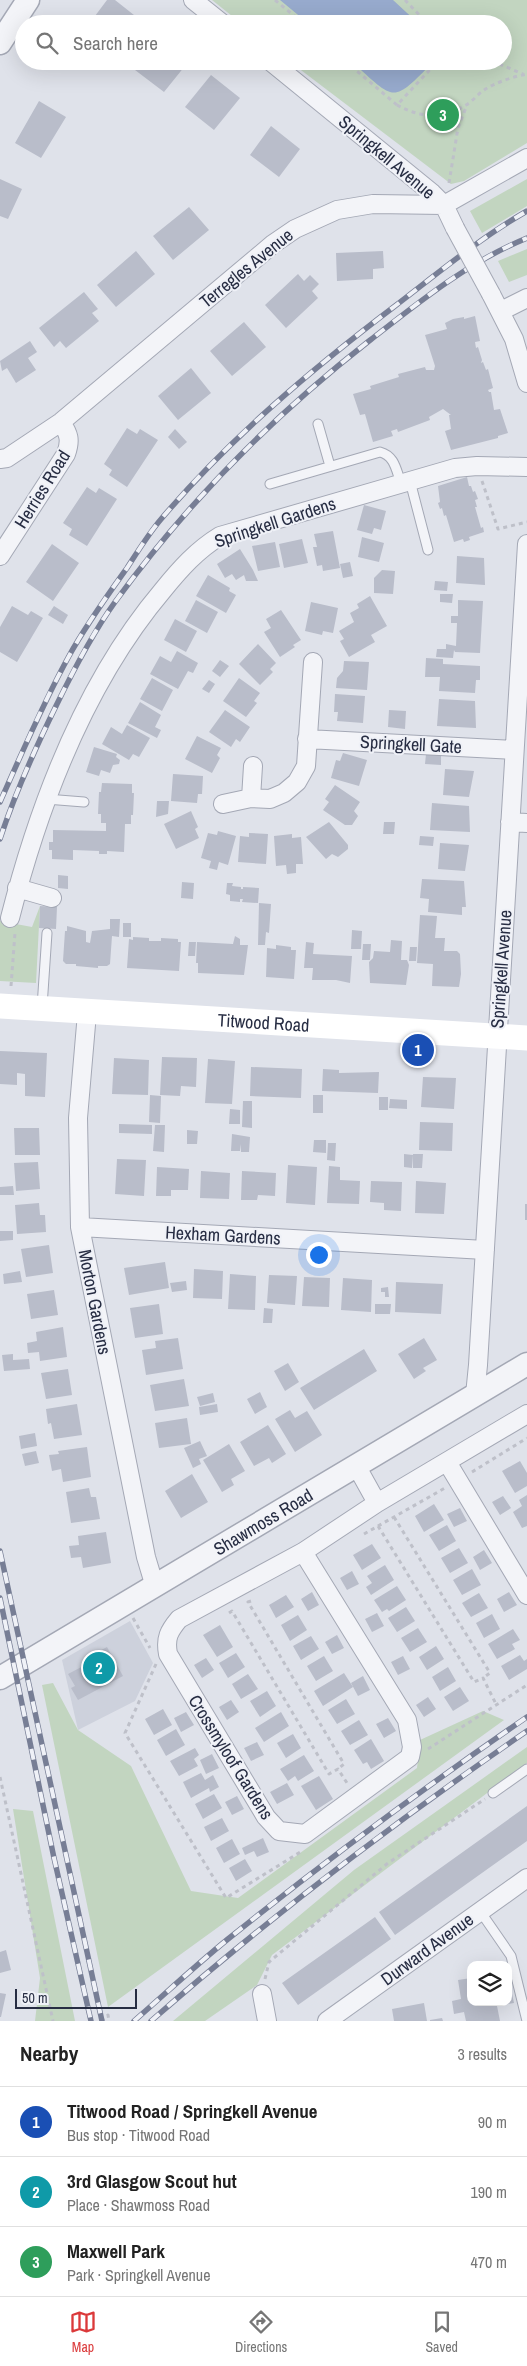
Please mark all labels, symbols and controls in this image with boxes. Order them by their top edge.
search box [15,15,512,70]
icon: search [33,29,61,57]
text: Search here [73,30,158,56]
pin: 3 [427,96,459,134]
street label: Springkell Avenue [333,109,441,205]
street label: Terregles Avenue [194,222,298,314]
street label: Herries Road [8,445,76,533]
street label: Springkell Gardens [211,491,339,553]
street label: Springkell Gate [360,729,462,759]
street label: Springkell Avenue [484,909,518,1029]
street label: Titwood Road [217,1007,310,1037]
pin: 1 [402,1031,434,1069]
street label: Hexham Gardens [165,1219,281,1251]
your location [306,1242,332,1268]
street label: Morton Gardens [73,1247,117,1357]
street label: Shawmoss Road [209,1482,317,1561]
pin: 2 [83,1649,115,1687]
street label: Crossmyloof Gardens [183,1690,279,1824]
street label: Durward Avenue [376,1907,478,1991]
map controls [467,1961,512,2006]
button: layers [467,1961,512,2006]
scale bar [15,1986,138,2009]
text: 50 m [22,1989,48,2007]
text: Nearby [20,2039,78,2068]
text: 3 results [457,2043,507,2065]
text: Titwood Road / Springkell Avenue [67,2098,318,2124]
text: 1 [32,2111,40,2133]
text: 90 m [478,2111,507,2133]
text: Bus stop · Titwood Road [67,2124,210,2146]
text: 3rd Glasgow Scout hut [67,2168,237,2194]
text: 2 [32,2181,40,2203]
text: 190 m [471,2181,507,2203]
text: Place · Shawmoss Road [67,2194,210,2216]
text: Maxwell Park [67,2238,165,2264]
text: 3 [32,2251,40,2273]
text: 470 m [471,2251,507,2273]
text: Park · Springkell Avenue [67,2264,210,2286]
tab: Map [69,2308,97,2356]
tab: Directions [235,2308,287,2356]
tab: Saved [425,2308,458,2356]

